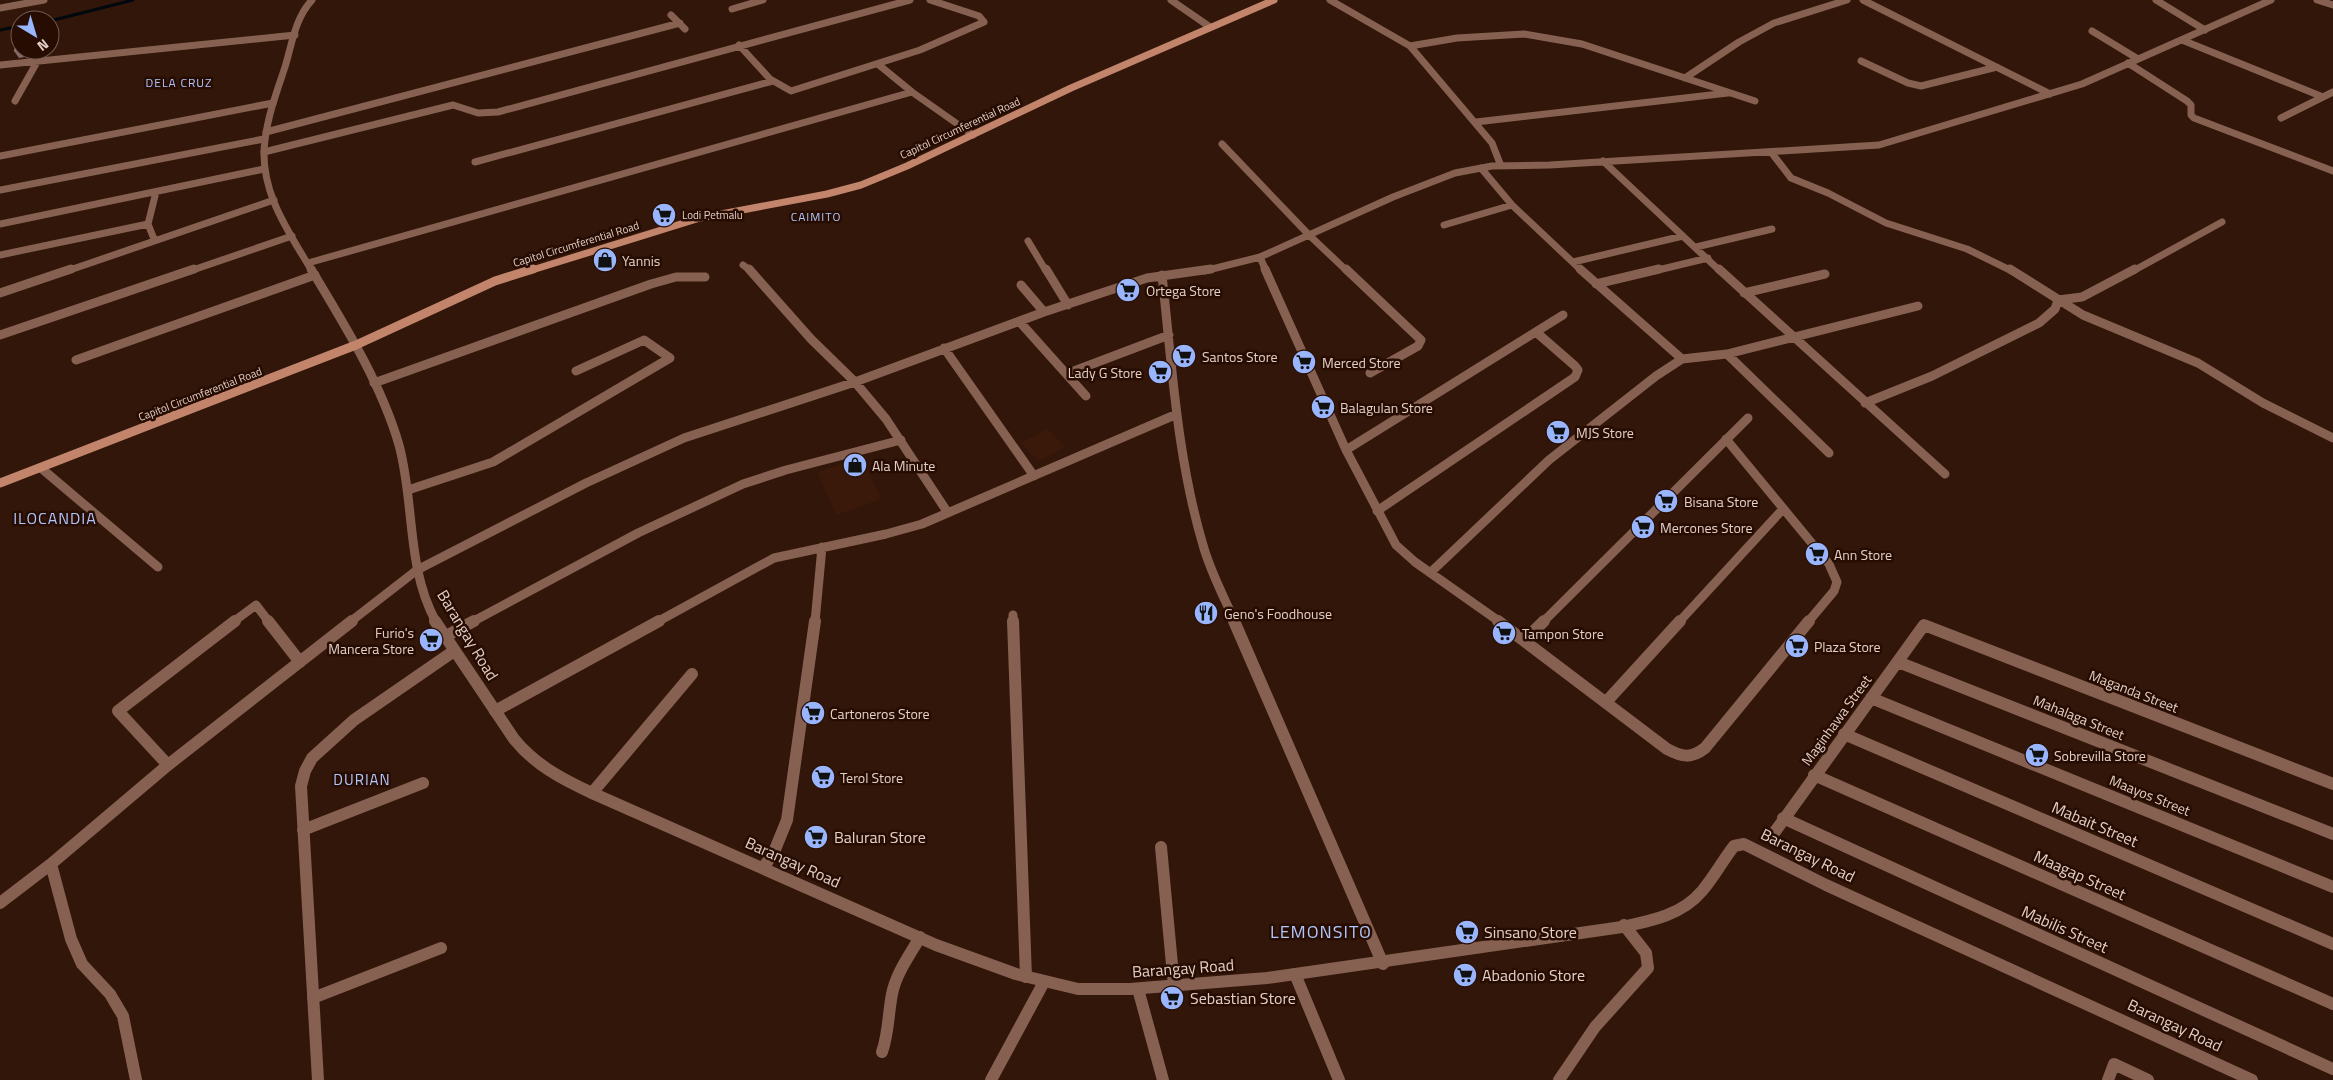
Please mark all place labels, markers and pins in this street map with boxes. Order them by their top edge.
supermarket icon: Lodi Petmalu [651,202,677,228]
place label: Lodi Petmalu [682,207,743,223]
shop icon: Yannis [592,247,618,273]
place label: Yannis [622,250,660,271]
supermarket icon: Ortega Store [1115,277,1141,303]
place label: Ortega Store [1146,280,1221,301]
supermarket icon: Santos Store [1171,343,1197,369]
place label: Santos Store [1202,346,1278,367]
supermarket icon: Merced Store [1291,349,1317,375]
place label: Merced Store [1322,352,1401,373]
supermarket icon: Lady G Store [1147,359,1173,385]
place label: Lady G Store [1068,362,1142,383]
supermarket icon: Balagulan Store [1310,394,1336,420]
place label: Balagulan Store [1340,397,1433,418]
supermarket icon: MJS Store [1545,419,1571,445]
place label: MJS Store [1576,422,1634,443]
shop icon: Ala Minute [842,452,868,478]
place label: Ala Minute [872,455,935,476]
supermarket icon: Bisana Store [1653,488,1679,514]
place label: Bisana Store [1684,491,1758,512]
supermarket icon: Mercones Store [1630,514,1656,540]
place label: Mercones Store [1660,517,1753,538]
supermarket icon: Ann Store [1804,541,1830,567]
place label: Ann Store [1834,544,1892,565]
restaurant icon: Geno's Foodhouse [1193,600,1219,626]
place label: Geno's Foodhouse [1224,603,1332,624]
supermarket icon: Tampon Store [1491,620,1517,646]
place label: Furio's Mancera Store [328,622,414,659]
place label: Tampon Store [1522,623,1604,644]
supermarket icon: Furio's Mancera Store [418,627,444,653]
supermarket icon: Plaza Store [1784,633,1810,659]
place label: Plaza Store [1814,636,1881,657]
supermarket icon: Cartoneros Store [800,700,826,726]
place label: Cartoneros Store [830,703,930,724]
supermarket icon: Sobrevilla Store [2024,742,2050,768]
place label: Sobrevilla Store [2054,745,2146,766]
supermarket icon: Terol Store [810,764,836,790]
place label: Terol Store [840,767,903,788]
supermarket icon: Baluran Store [803,824,829,850]
place label: Baluran Store [834,825,926,849]
supermarket icon: Sinsano Store [1454,919,1480,945]
place label: Sinsano Store [1484,920,1577,944]
supermarket icon: Abadonio Store [1452,962,1478,988]
place label: Abadonio Store [1482,963,1585,987]
supermarket icon: Sebastian Store [1159,985,1185,1011]
place label: Sebastian Store [1190,986,1296,1010]

